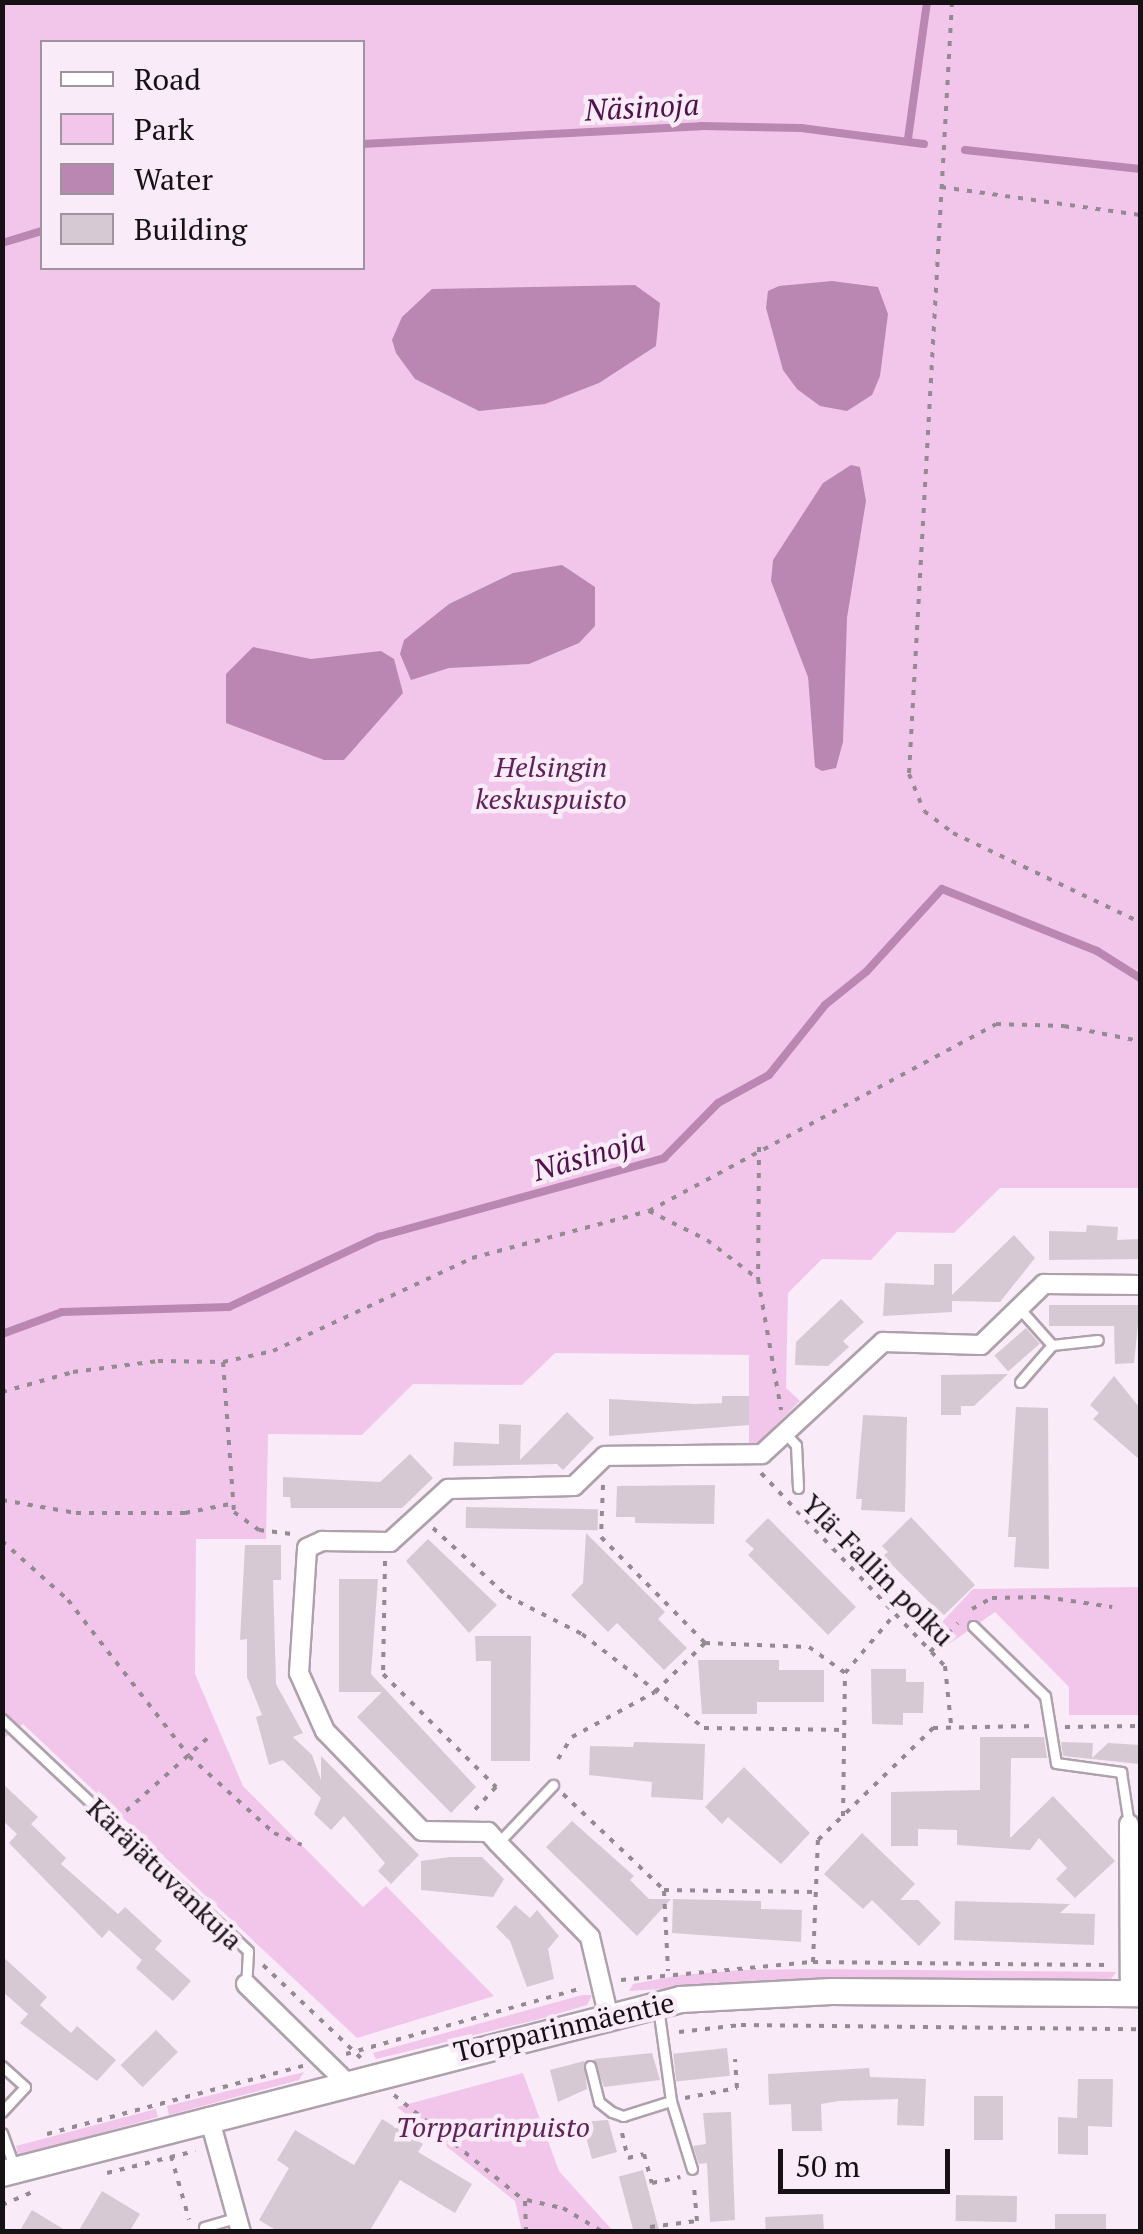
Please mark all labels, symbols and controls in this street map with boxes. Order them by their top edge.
legend [40,40,365,270]
text: Road [134,59,201,99]
water label: Näsinoja [584,86,700,128]
text: Park [134,109,194,149]
text: Water [134,159,213,199]
text: Building [134,209,247,249]
park label: Helsingin keskuspuisto [475,750,627,816]
water label: Näsinoja [529,1122,649,1188]
street label: Ylä-Fallin polku [795,1487,961,1653]
street label: Käräjätuvankuja [80,1791,250,1957]
street label: Torpparinmäentie [450,1985,678,2069]
park label: Torpparinpuisto [396,2110,590,2144]
scale bar [783,2129,956,2191]
text: 50 m [795,2146,860,2186]

